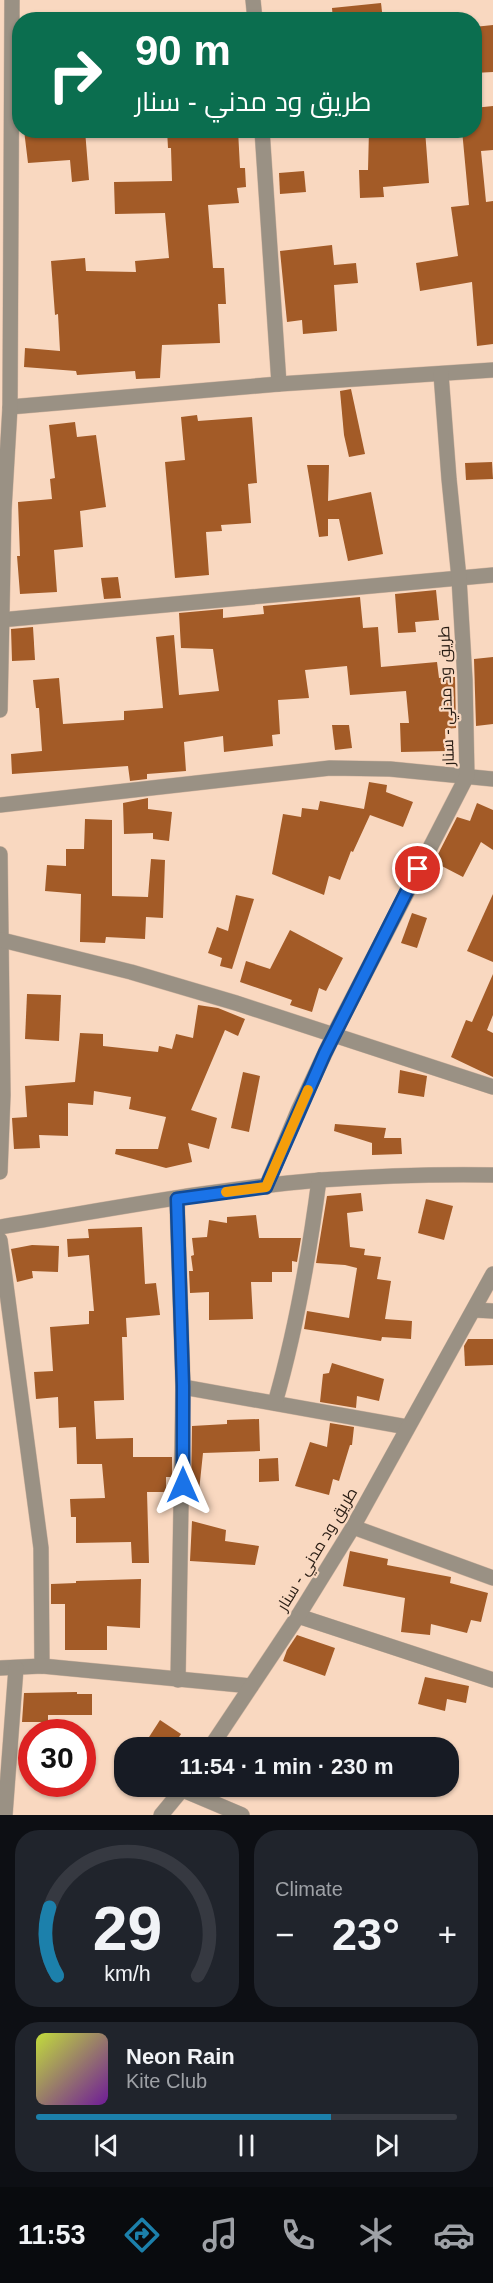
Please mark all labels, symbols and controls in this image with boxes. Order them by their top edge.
text: 90 m [135,27,231,74]
icon: right [36,36,114,114]
text: طريق ود مدني - سنار [135,87,372,117]
street label: طريق ود مدني - سنار [435,625,462,767]
pin [392,843,443,894]
icon: arrive [401,852,434,885]
position arrow [151,1453,215,1517]
street label: طريق ود مدني - سنار [273,1485,365,1617]
speed limit sign: 30 [18,1719,96,1797]
text: 11:54 · 1 min · 230 m [180,1754,394,1779]
text: Climate [275,1878,343,1900]
text: 29 [92,1894,162,1963]
text: 23° [332,1909,400,1960]
text: − [275,1916,294,1953]
text: + [438,1916,457,1953]
text: km/h [104,1962,150,1986]
text: Neon Rain [126,2044,235,2069]
text: Kite Club [126,2070,207,2092]
icon: previous [90,2129,123,2162]
icon: pause [230,2129,263,2162]
icon: next [370,2129,403,2162]
icon: directions [121,2214,163,2256]
icon: music [199,2214,241,2256]
icon: phone [277,2214,319,2256]
icon: climate [355,2214,397,2256]
icon: car [433,2214,475,2256]
text: 11:53 [18,2220,86,2250]

